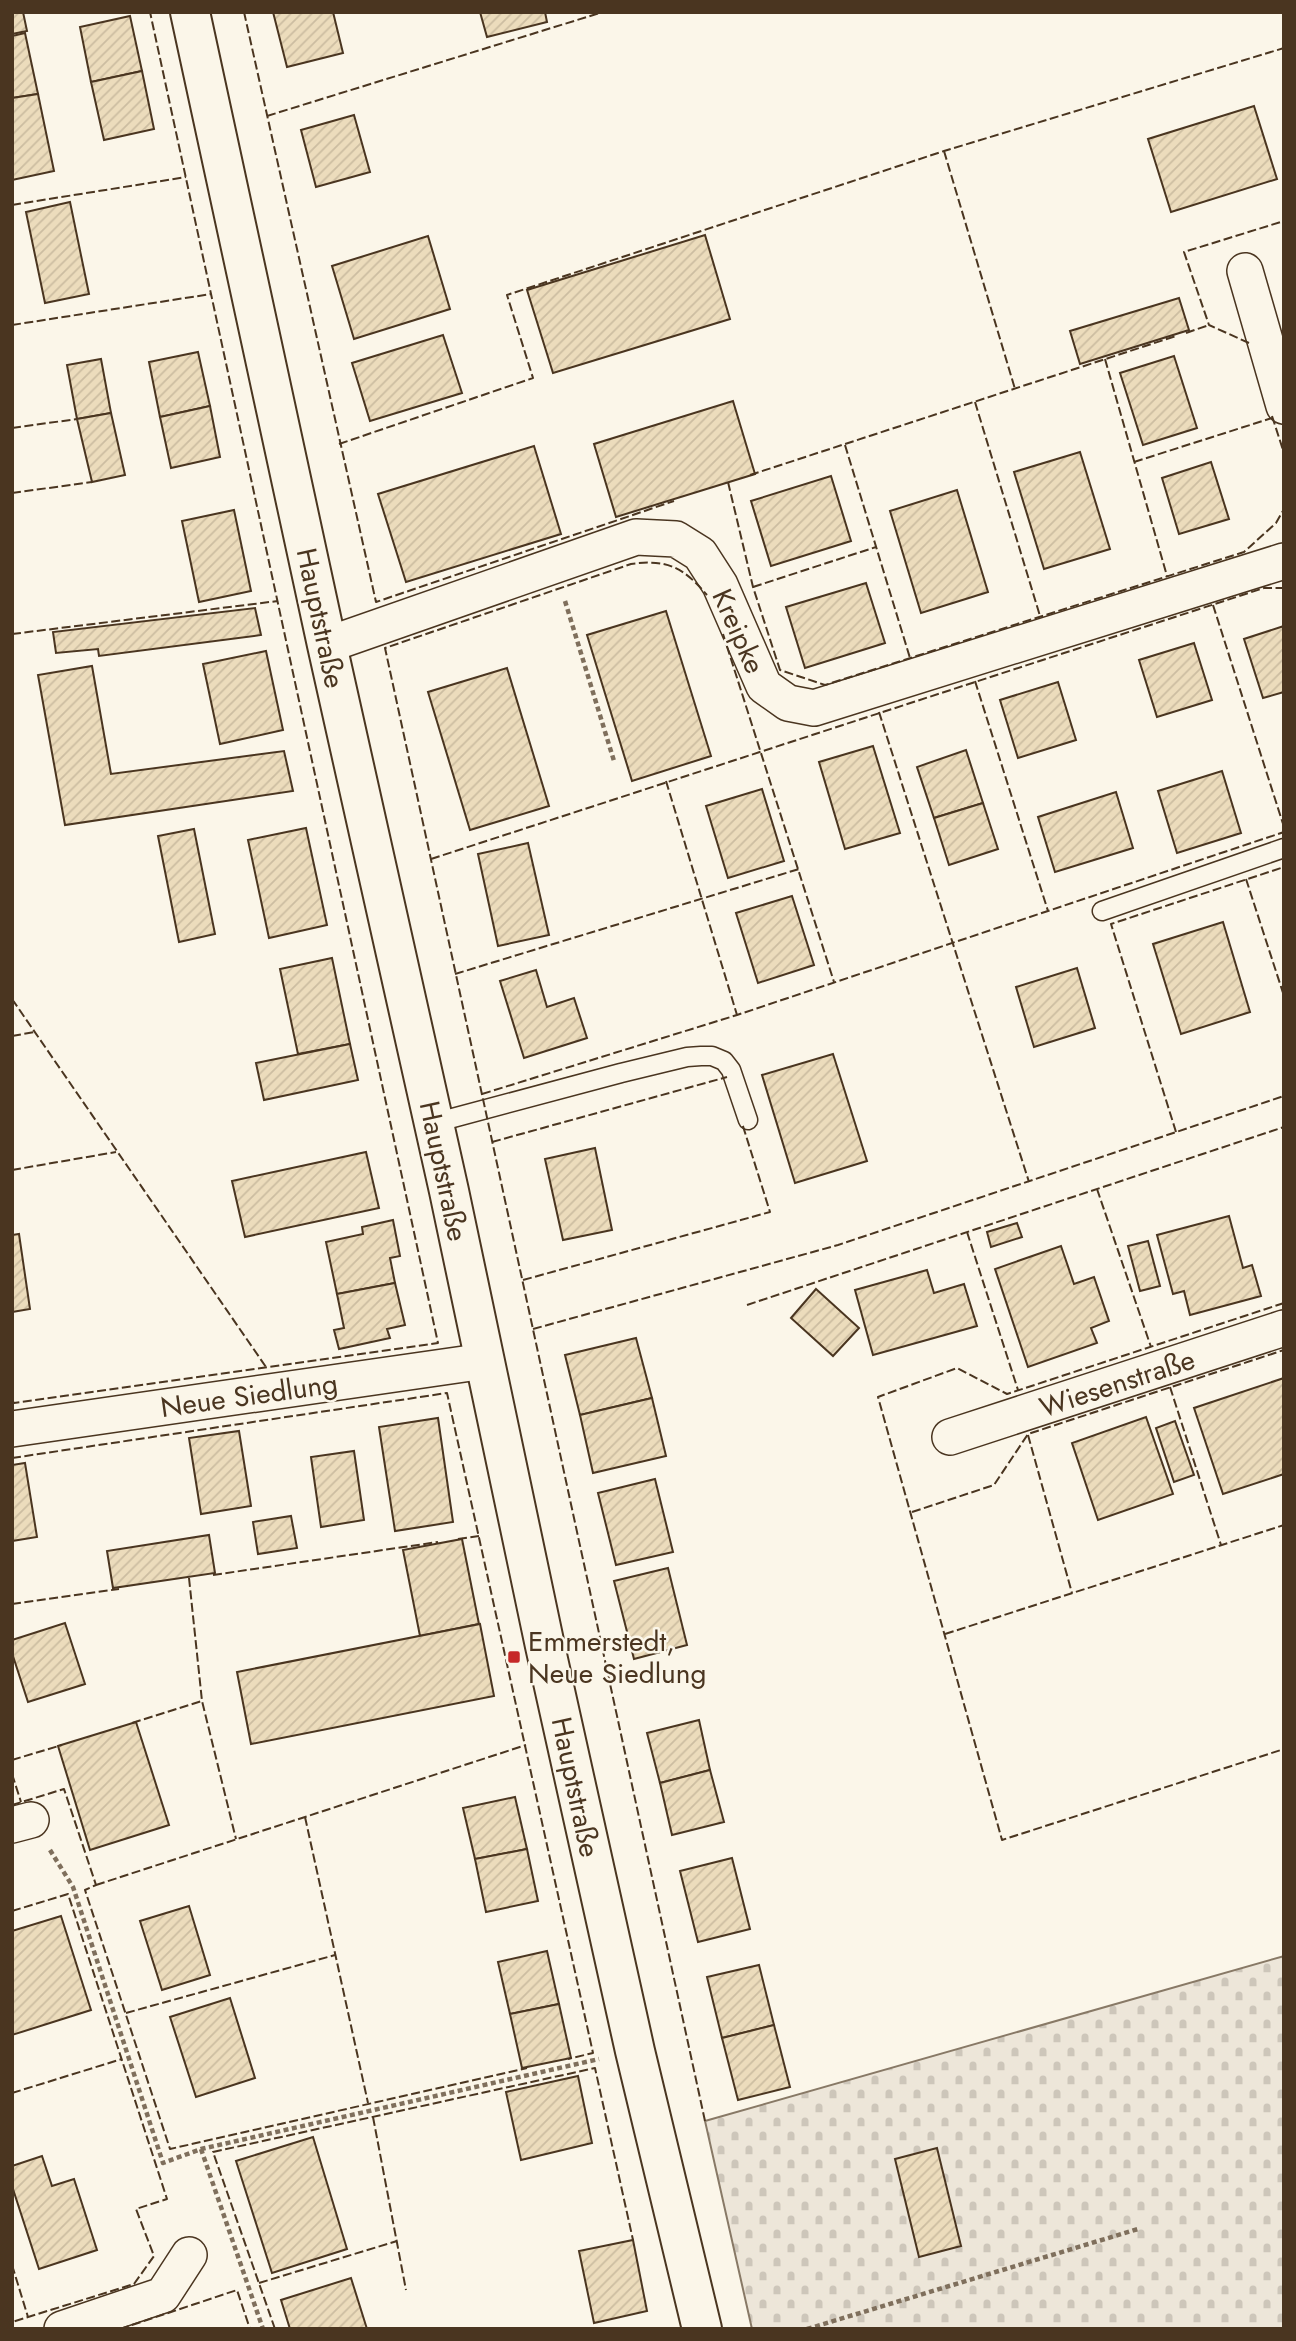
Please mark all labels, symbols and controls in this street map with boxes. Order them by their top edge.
street label: Hauptstraße [286,544,355,692]
street label: Kreipke [702,582,775,680]
street label: Hauptstraße [409,1097,478,1245]
street label: Wiesenstraße [1034,1339,1200,1428]
street label: Neue Siedlung [158,1363,340,1428]
place label: Emmerstedt, Neue Siedlung [528,1621,706,1694]
marker: Emmerstedt, Neue Siedlung [506,1649,522,1665]
street label: Hauptstraße [541,1713,610,1861]

